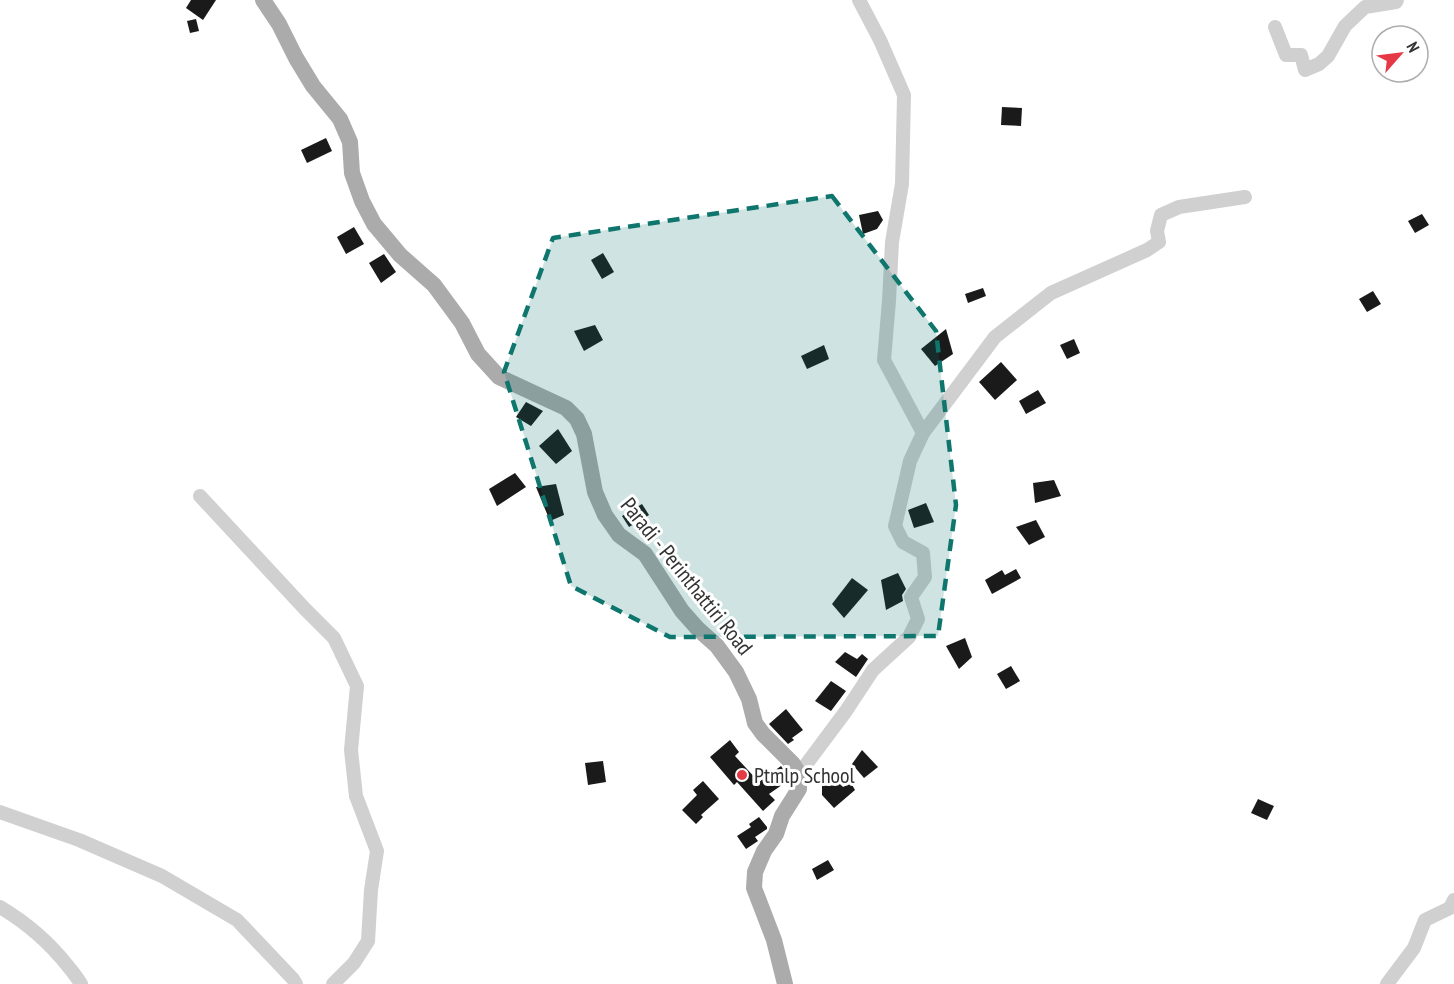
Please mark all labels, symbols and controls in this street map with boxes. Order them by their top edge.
north arrow [1370,24,1430,84]
text: N [1402,38,1424,55]
street label: Paradi - Perinthattiri Road [615,492,759,660]
place label: Ptmlp School [754,761,856,789]
marker: Ptmlp School [735,768,749,782]

